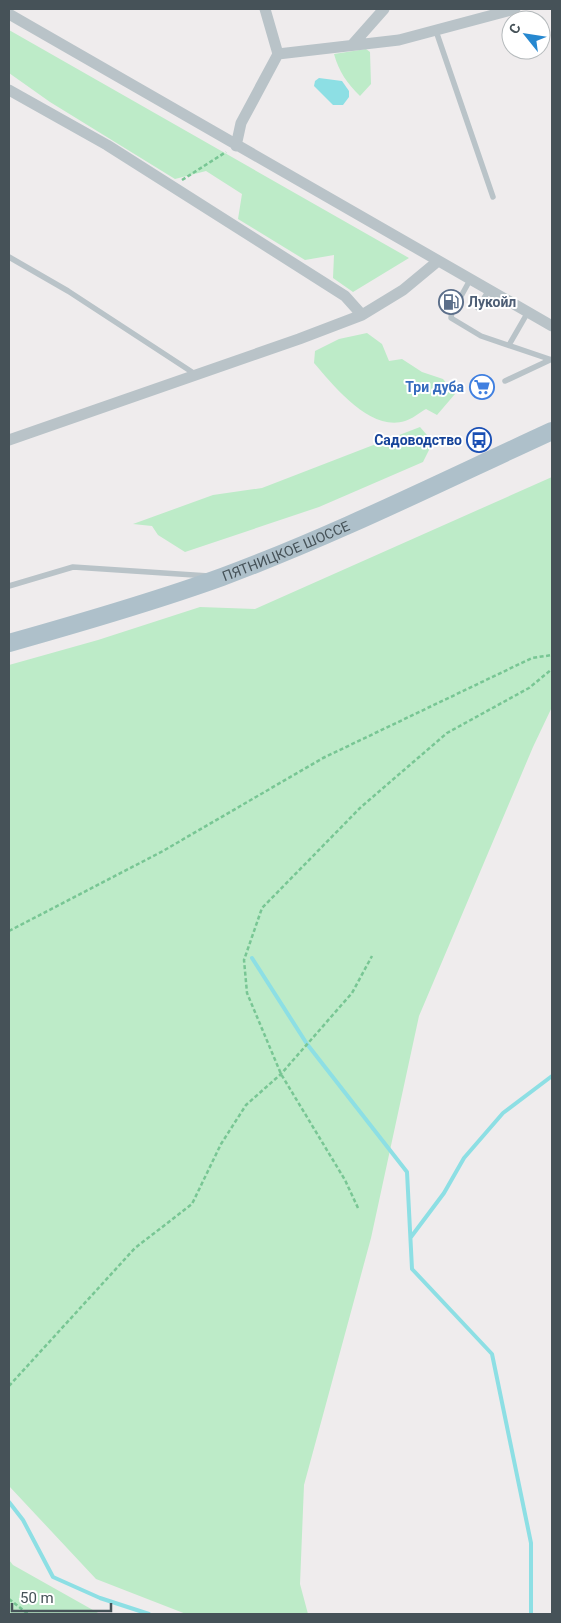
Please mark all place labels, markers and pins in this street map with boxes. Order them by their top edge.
fuel station icon: Лукойл [438,289,464,315]
place label: Лукойл [468,294,516,310]
supermarket icon: Три дуба [469,374,495,400]
place label: Три дуба [405,379,464,395]
bus stop icon: Садоводство [466,427,492,453]
place label: Садоводство [374,432,462,448]

